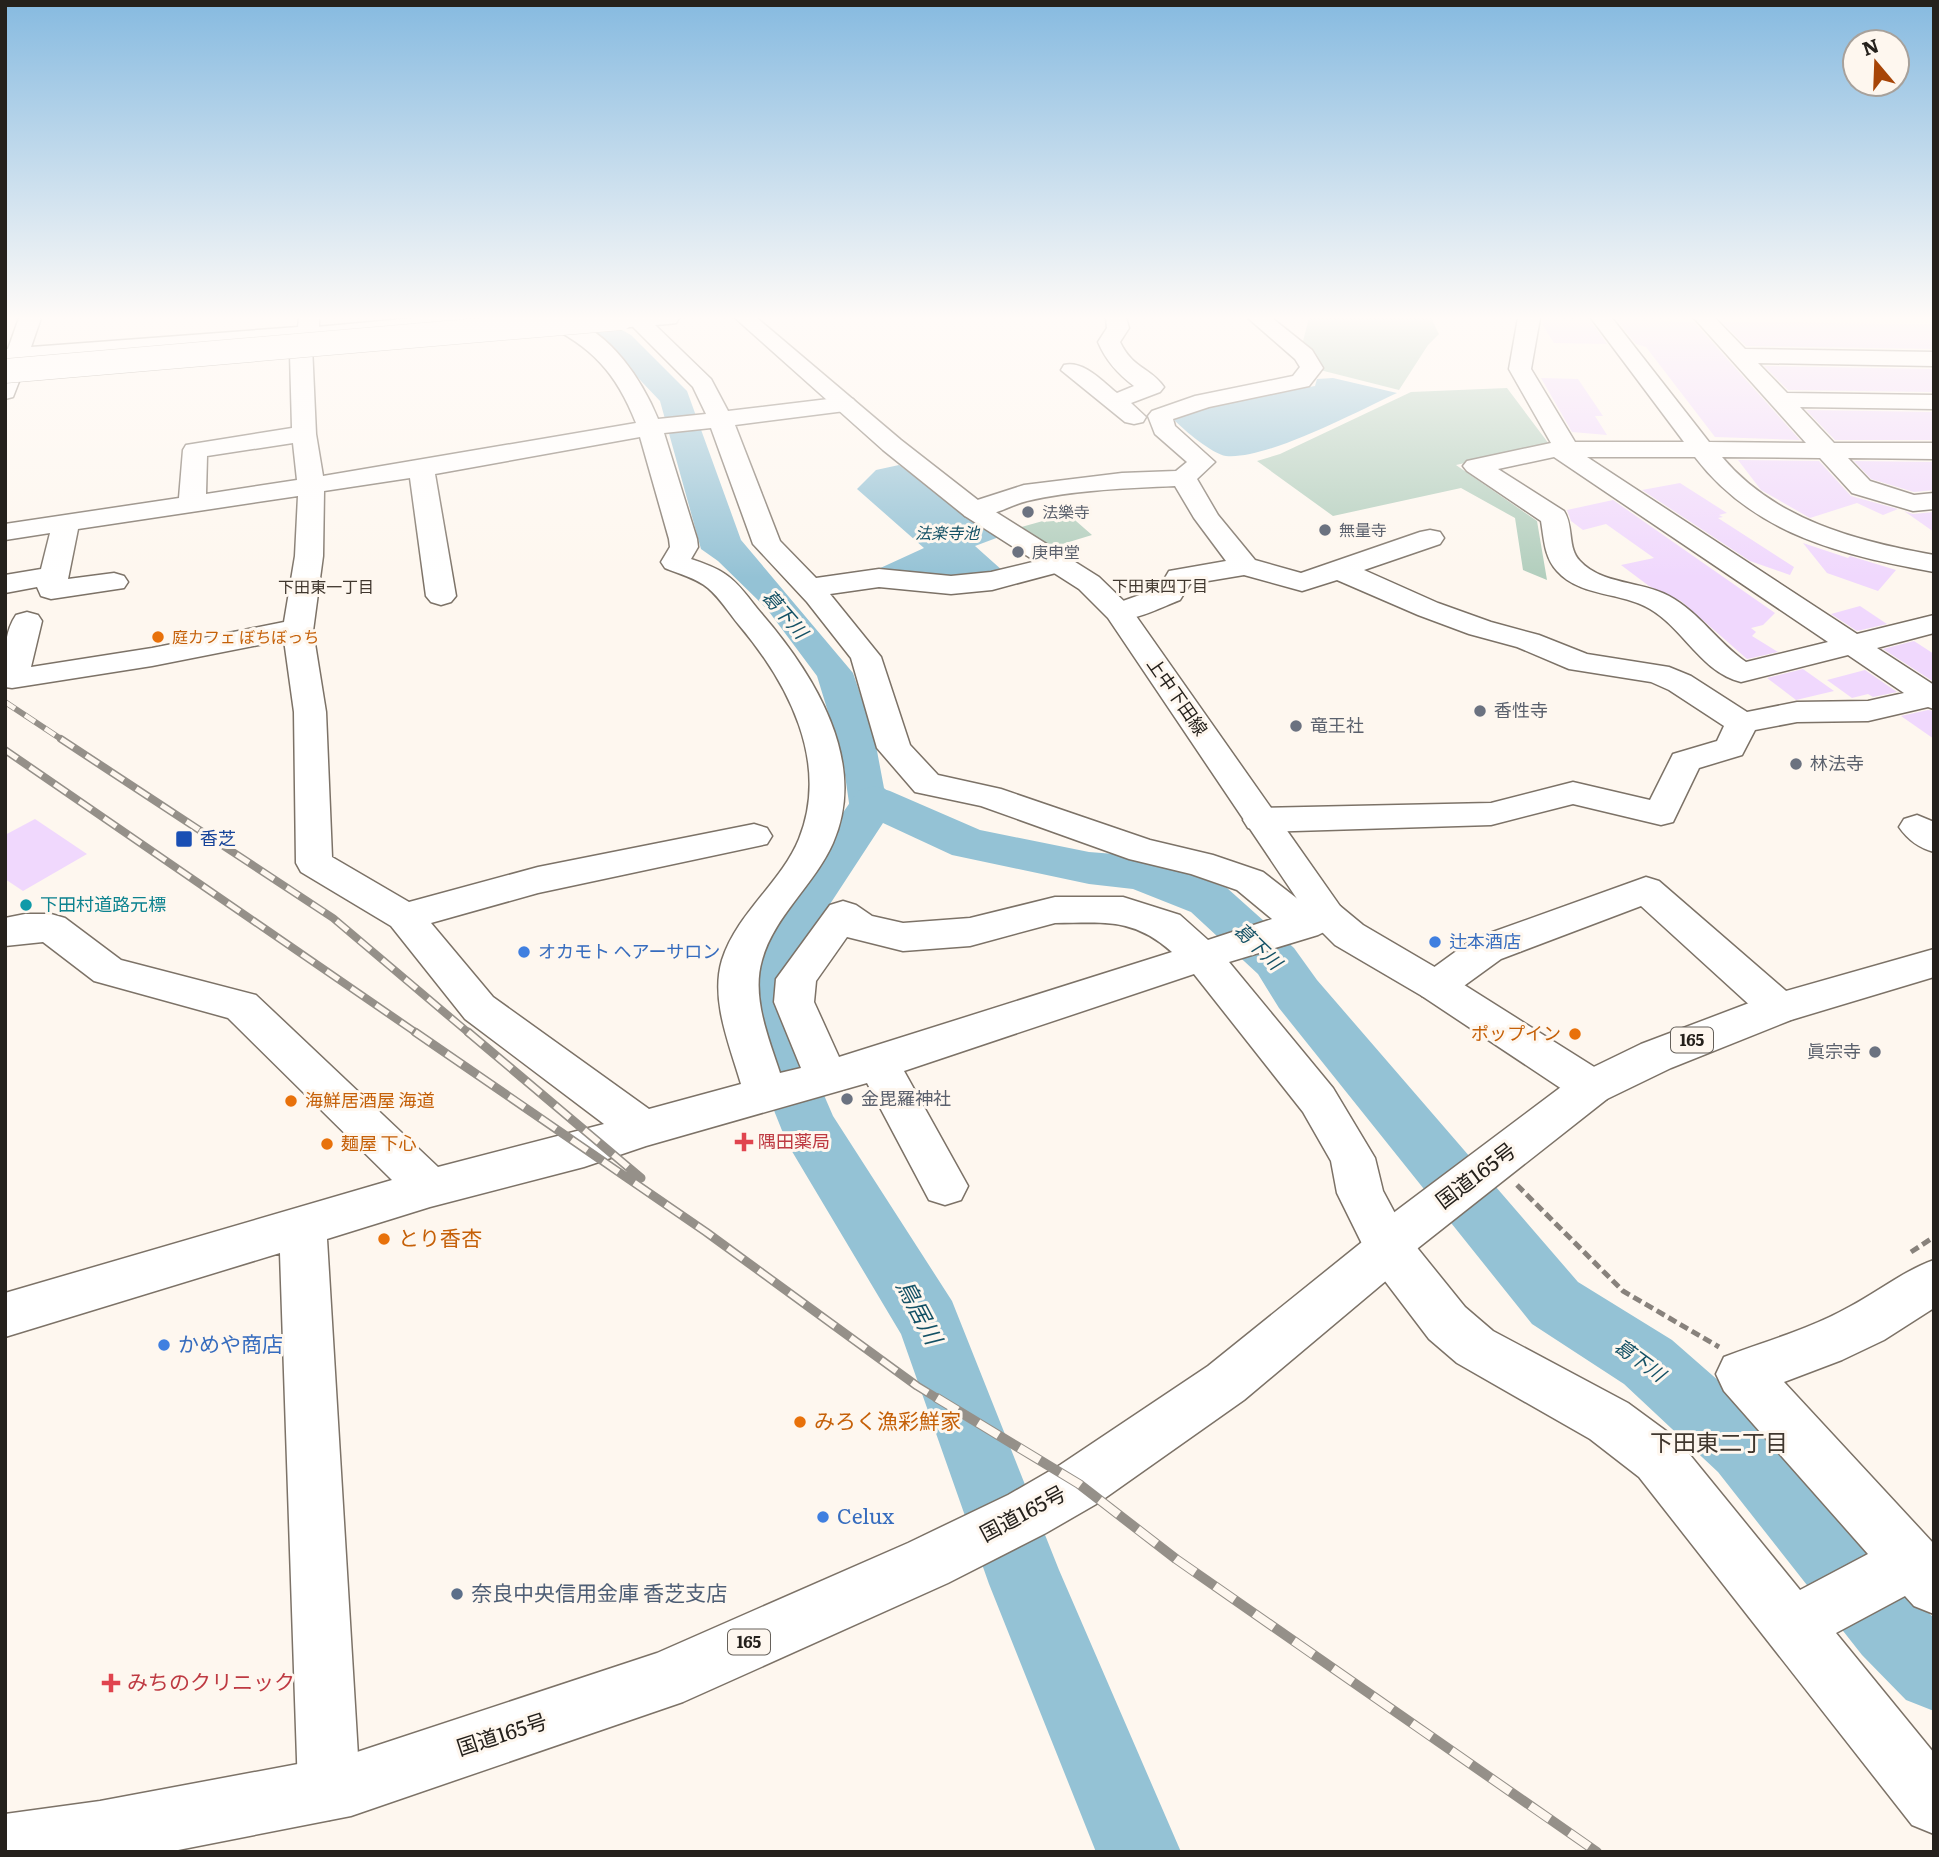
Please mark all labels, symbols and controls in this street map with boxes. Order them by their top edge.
north arrow [1841,28,1911,98]
text: N [1858,30,1882,62]
place label: 法樂寺 [1042,499,1090,523]
marker: 法樂寺 [1020,504,1036,520]
place label: 無量寺 [1339,517,1387,541]
water label: 法楽寺池 [915,520,981,544]
marker: 無量寺 [1317,522,1333,538]
place label: 庚申堂 [1032,539,1080,563]
marker: 庚申堂 [1010,544,1026,560]
district label: 下田東四丁目 [1112,573,1208,597]
district label: 下田東一丁目 [278,574,374,598]
water label: 葛下川 [756,583,816,646]
place label: 庭カフェ ぼちぼっち [172,624,319,648]
marker: 庭カフェ ぼちぼっち [150,629,166,645]
street label: 上中下田線 [1141,652,1215,741]
place label: 香性寺 [1494,696,1548,723]
marker: 香性寺 [1472,703,1488,719]
place label: 竜王社 [1310,711,1364,738]
marker: 竜王社 [1288,718,1304,734]
place label: 林法寺 [1810,749,1864,776]
marker: 林法寺 [1788,756,1804,772]
place label: 香芝 [200,824,236,851]
marker: 香芝 [174,829,194,849]
place label: 下田村道路元標 [40,890,166,917]
marker: 下田村道路元標 [18,897,34,913]
water label: 葛下川 [1228,915,1290,977]
place label: 辻本酒店 [1449,927,1521,954]
marker: 辻本酒店 [1427,934,1443,950]
place label: オカモト ヘアーサロン [538,937,720,964]
marker: オカモト ヘアーサロン [516,944,532,960]
place label: ポップイン [1471,1019,1561,1046]
marker: ポップイン [1567,1026,1583,1042]
road number: 165 [1671,1028,1713,1052]
place label: 眞宗寺 [1807,1037,1861,1064]
marker: 眞宗寺 [1867,1044,1883,1060]
place label: 金毘羅神社 [861,1084,951,1111]
place label: 海鮮居酒屋 海道 [305,1086,435,1113]
marker: 金毘羅神社 [839,1091,855,1107]
marker: 海鮮居酒屋 海道 [283,1093,299,1109]
place label: 隅田薬局 [758,1127,830,1154]
place label: 麺屋 下心 [341,1129,417,1156]
street label: 国道165号 [1428,1133,1521,1215]
marker: 隅田薬局 [736,1134,752,1150]
marker: 麺屋 下心 [319,1136,335,1152]
place label: とり香杏 [398,1221,482,1252]
marker: とり香杏 [376,1231,392,1247]
water label: 鳥居川 [890,1273,953,1352]
place label: かめや商店 [178,1327,283,1358]
water label: 葛下川 [1609,1331,1673,1388]
marker: かめや商店 [156,1337,172,1353]
place label: みろく漁彩鮮家 [814,1404,961,1435]
marker: みろく漁彩鮮家 [792,1414,808,1430]
district label: 下田東二丁目 [1650,1424,1788,1458]
street label: 国道165号 [973,1476,1070,1547]
place label: Celux [837,1499,894,1530]
marker: Celux [815,1509,831,1525]
place label: 奈良中央信用金庫 香芝支店 [471,1576,727,1607]
marker: 奈良中央信用金庫 香芝支店 [449,1586,465,1602]
road number: 165 [728,1630,770,1654]
place label: みちのクリニック [127,1665,295,1696]
marker: みちのクリニック [101,1673,121,1693]
street label: 国道165号 [452,1703,550,1762]

